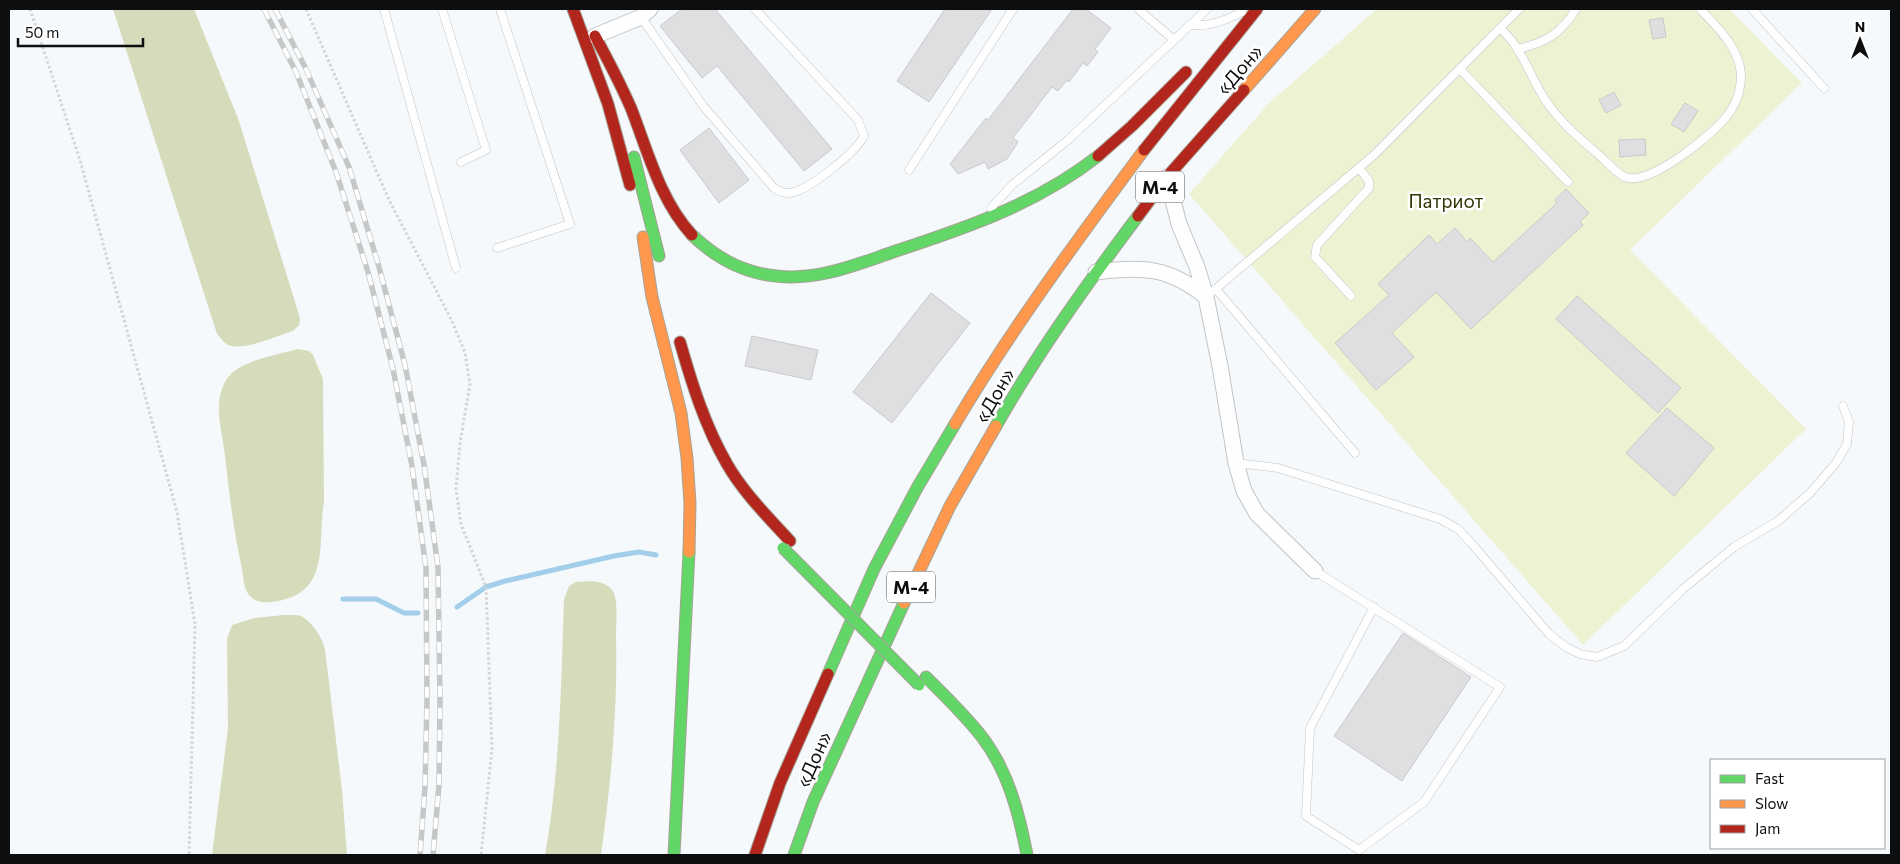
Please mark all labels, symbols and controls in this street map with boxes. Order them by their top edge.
scale bar [18,15,142,47]
north arrow [1835,15,1885,65]
text: N [1855,18,1865,35]
text: 50 m [25,23,59,41]
street label: «Дон» [1211,39,1267,99]
road number: М-4 [1136,172,1184,202]
park label: Патриот [1408,189,1484,212]
street label: «Дон» [969,364,1019,426]
road number: М-4 [887,572,935,602]
street label: «Дон» [791,727,836,790]
legend [1710,759,1885,849]
text: Fast [1755,769,1784,787]
text: Slow [1755,794,1788,812]
text: Jam [1755,819,1780,837]

